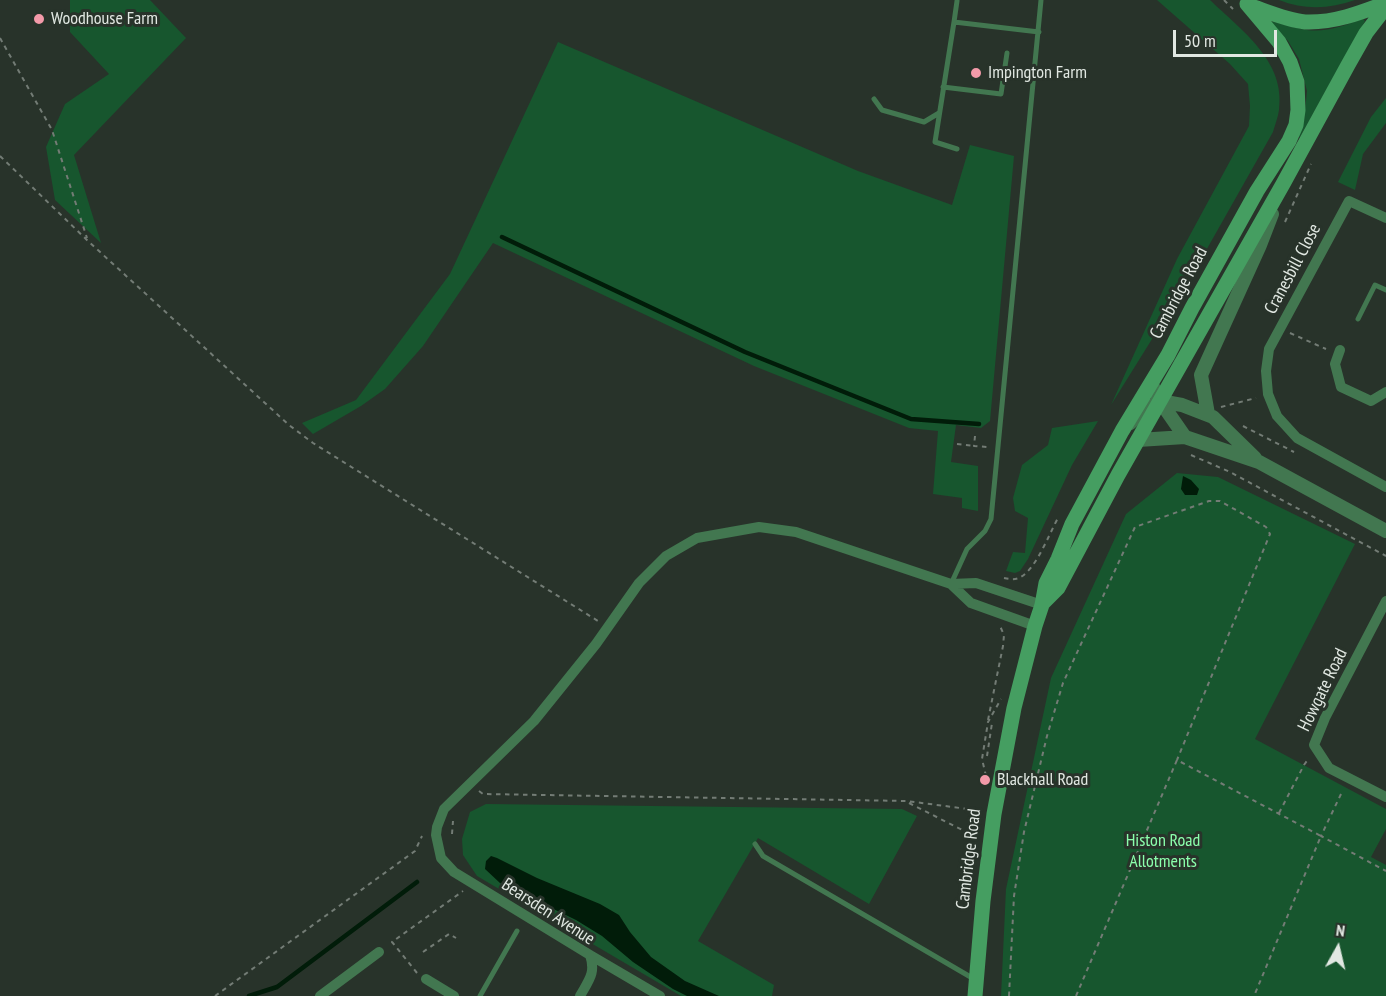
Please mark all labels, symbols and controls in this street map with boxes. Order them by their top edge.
place label: Woodhouse Farm [51,8,158,30]
marker: Woodhouse Farm [32,12,46,26]
scale bar [1176,18,1280,56]
text: 50 m [1184,29,1216,52]
place label: Impington Farm [988,62,1087,84]
marker: Impington Farm [969,66,983,80]
street label: Cranesbill Close [1260,220,1326,318]
street label: Cambridge Road [1146,243,1212,343]
street label: Howgate Road [1294,645,1352,735]
place label: Blackhall Road [997,769,1088,791]
marker: Blackhall Road [978,773,992,787]
street label: Cambridge Road [952,808,986,910]
park label: Histon Road Allotments [1126,830,1200,872]
street label: Bearsden Avenue [497,874,599,950]
north arrow [1308,918,1368,978]
text: N [1335,920,1346,941]

